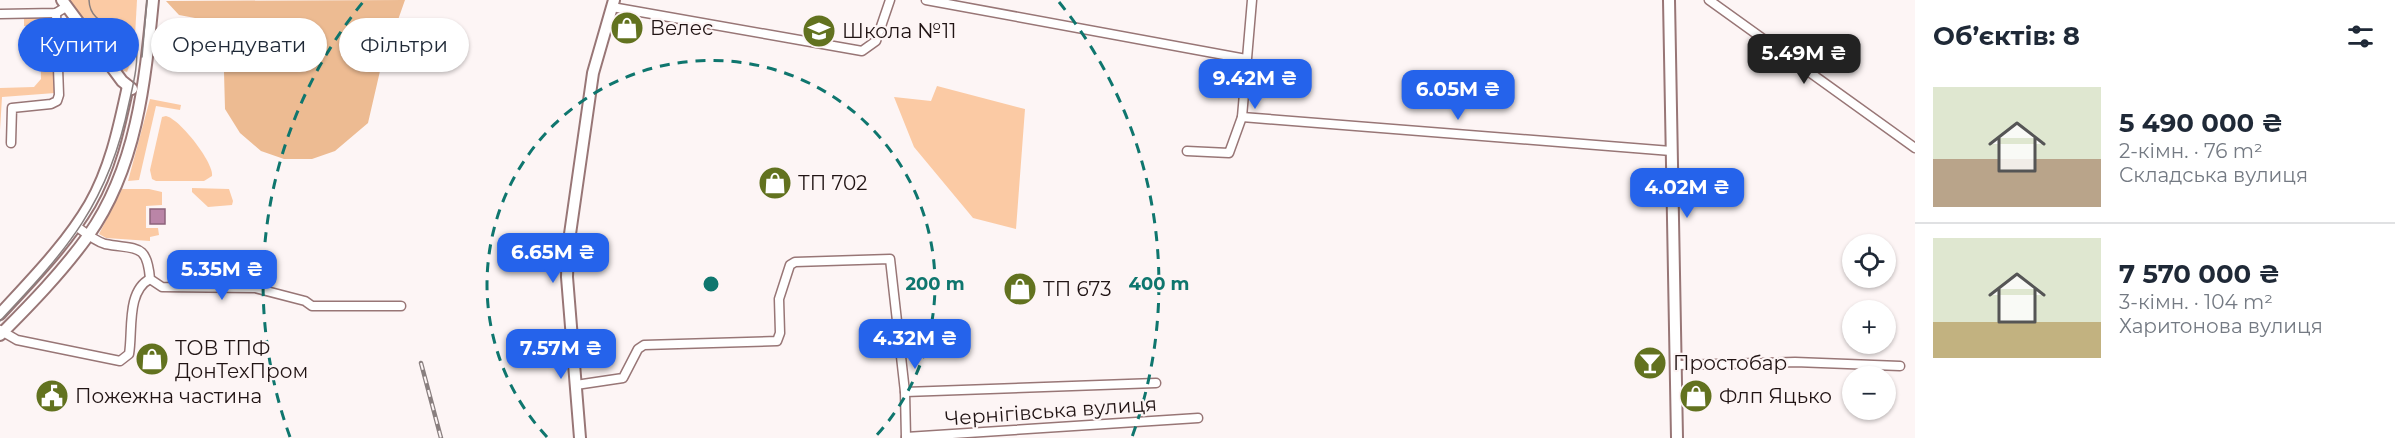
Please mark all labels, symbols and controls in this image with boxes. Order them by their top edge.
shop icon: Велес [609,10,645,46]
school or university icon: Школа №11 [801,13,837,49]
place label: Велес [650,16,713,40]
chip: Купити [18,18,139,72]
chip: Орендувати [151,18,327,72]
chip: Фільтри [339,18,469,72]
place label: Школа №11 [842,19,956,43]
text: Об’єктів: 8 [1933,20,2080,52]
icon: filters [2344,20,2377,53]
pin: 5.49M ₴ [1749,34,1859,85]
text: 5.49M ₴ [1762,41,1846,65]
pin: 9.42M ₴ [1200,59,1310,110]
text: 9.42M ₴ [1213,66,1297,90]
pin: 6.05M ₴ [1403,70,1513,121]
text: 6.05M ₴ [1416,77,1500,101]
text: 5 490 000 ₴ [2119,107,2283,139]
icon: home [1981,111,2053,183]
text: 2-кімн. · 76 m² [2119,139,2263,163]
text: Складська вулиця [2119,163,2308,187]
shop icon: ТП 702 [757,165,793,201]
pin: 4.02M ₴ [1632,168,1742,219]
place label: ТП 702 [798,171,867,195]
text: 4.02M ₴ [1644,175,1730,199]
pin: 6.65M ₴ [498,233,608,284]
map controls [1842,234,1896,420]
button: locate [1842,234,1896,288]
text: 6.65M ₴ [511,240,595,264]
pin: 5.35M ₴ [167,250,277,301]
text: 5.35M ₴ [181,257,263,281]
text: 7 570 000 ₴ [2119,258,2280,290]
icon: home [1981,262,2053,334]
shop icon: ТП 673 [1002,271,1038,307]
text: 200 m [905,273,965,295]
text: 400 m [1129,273,1189,295]
centre of rings [701,274,721,294]
place label: ТП 673 [1043,277,1111,301]
text: 3-кімн. · 104 m² [2119,290,2273,314]
button: + [1842,300,1896,354]
text: Харитонова вулиця [2119,314,2323,338]
pin: 4.32M ₴ [860,319,970,370]
text: 4.32M ₴ [873,326,957,350]
pin: 7.57M ₴ [506,329,616,380]
place label: ТОВ ТПФ ДонТехПром [175,336,308,383]
text: 7.57M ₴ [520,336,602,360]
shop icon: ТОВ ТПФ ДонТехПром [134,341,170,377]
bar icon: Простобар [1632,345,1668,381]
place label: Простобар [1673,351,1787,375]
button: − [1842,366,1896,420]
public building icon: Пожежна частина [34,378,70,414]
shop icon: Флп Яцько [1678,378,1714,414]
place label: Пожежна частина [75,384,262,408]
place label: Флп Яцько [1719,384,1832,408]
street label: Чернігівська вулиця [944,392,1158,430]

